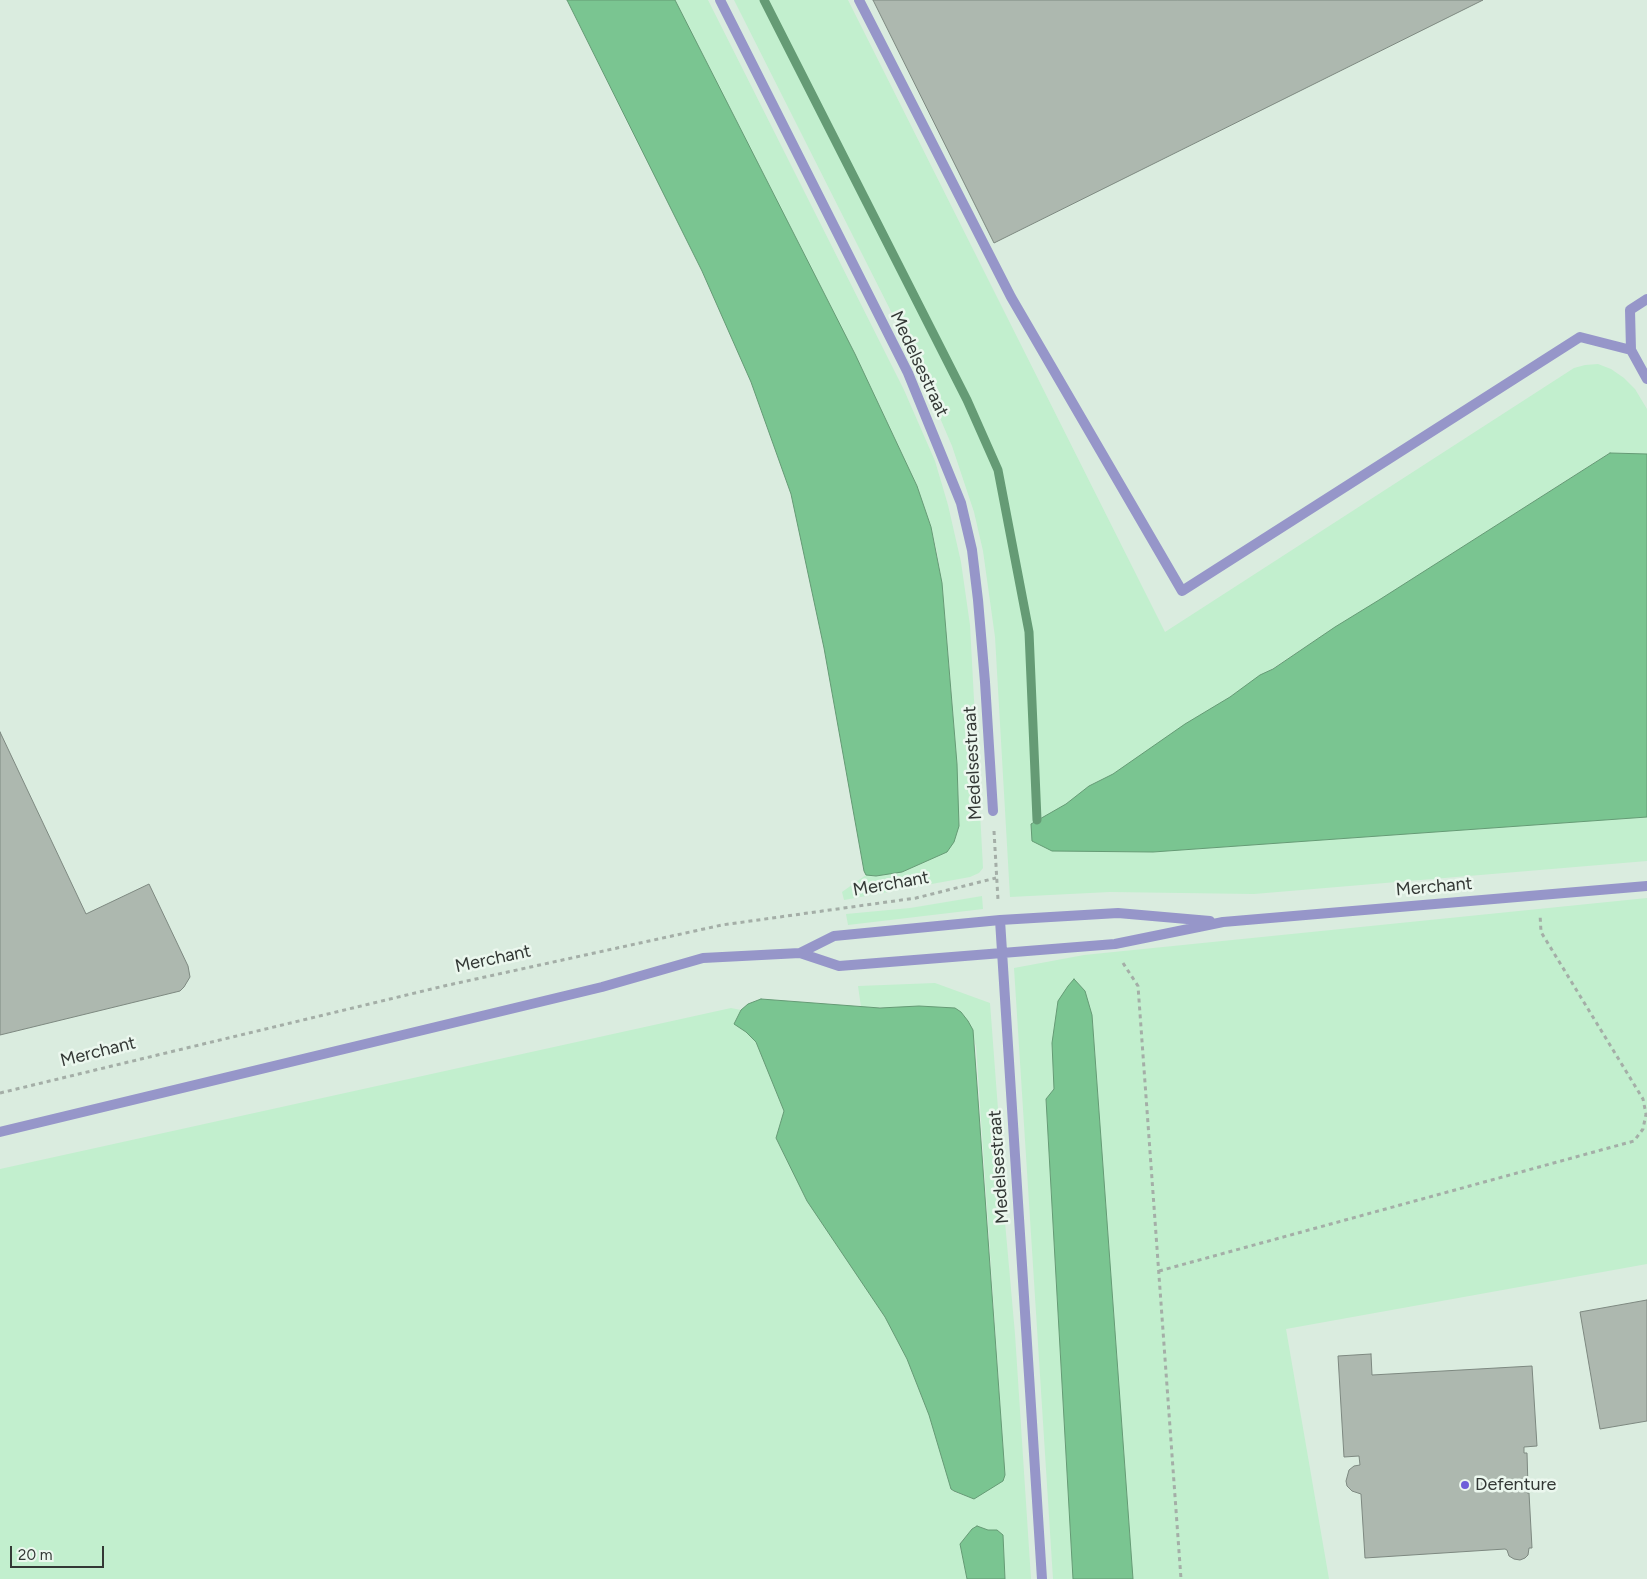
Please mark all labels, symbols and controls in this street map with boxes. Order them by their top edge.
street label: Medelsestraat [885,308,953,420]
street label: Medelsestraat [959,705,987,821]
street label: Merchant [851,867,931,901]
street label: Merchant [1395,873,1473,901]
street label: Merchant [453,940,533,978]
street label: Merchant [58,1032,138,1072]
street label: Medelsestraat [984,1109,1014,1225]
place label: Defenture [1475,1474,1556,1496]
marker: Defenture [1459,1479,1471,1491]
scale bar [12,1536,106,1568]
text: 20 m [18,1546,52,1564]

